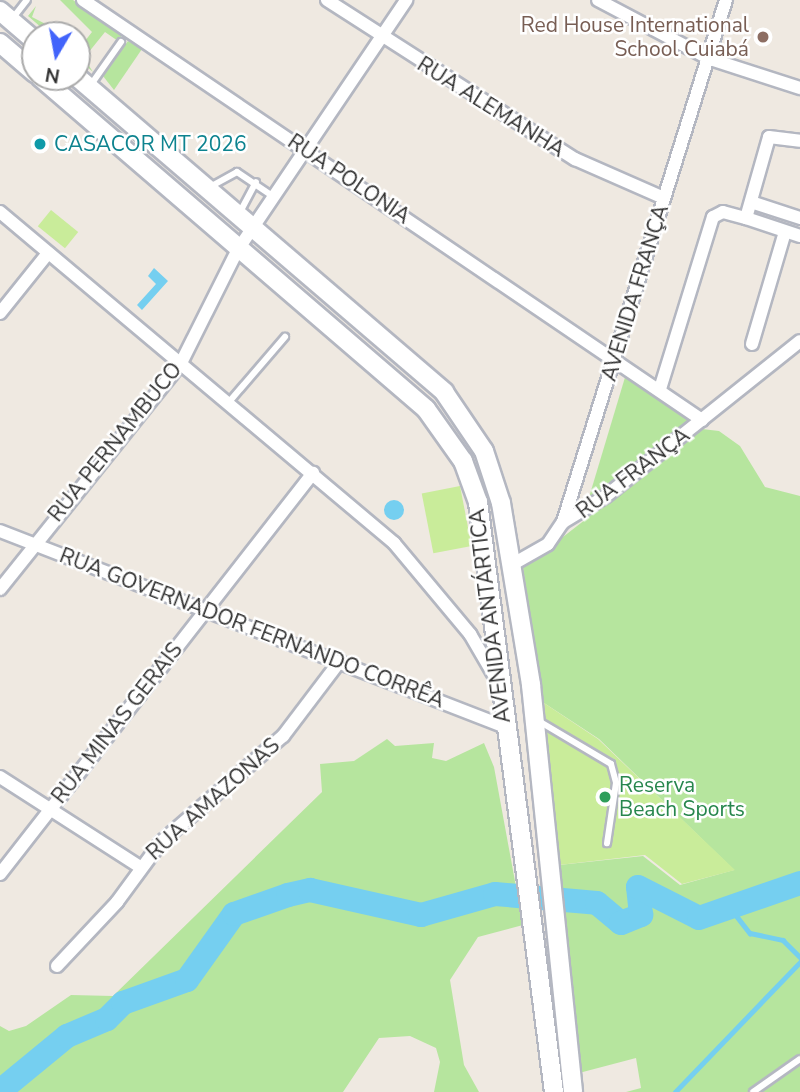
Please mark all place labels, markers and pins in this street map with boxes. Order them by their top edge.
place label: Red House International School Cuiabá [521,12,749,62]
marker: Red House International School Cuiabá [755,29,771,45]
place label: CASACOR MT 2026 [54,131,246,157]
marker: CASACOR MT 2026 [32,136,48,152]
place label: Reserva Beach Sports [619,772,745,822]
marker: Reserva Beach Sports [597,789,613,805]

